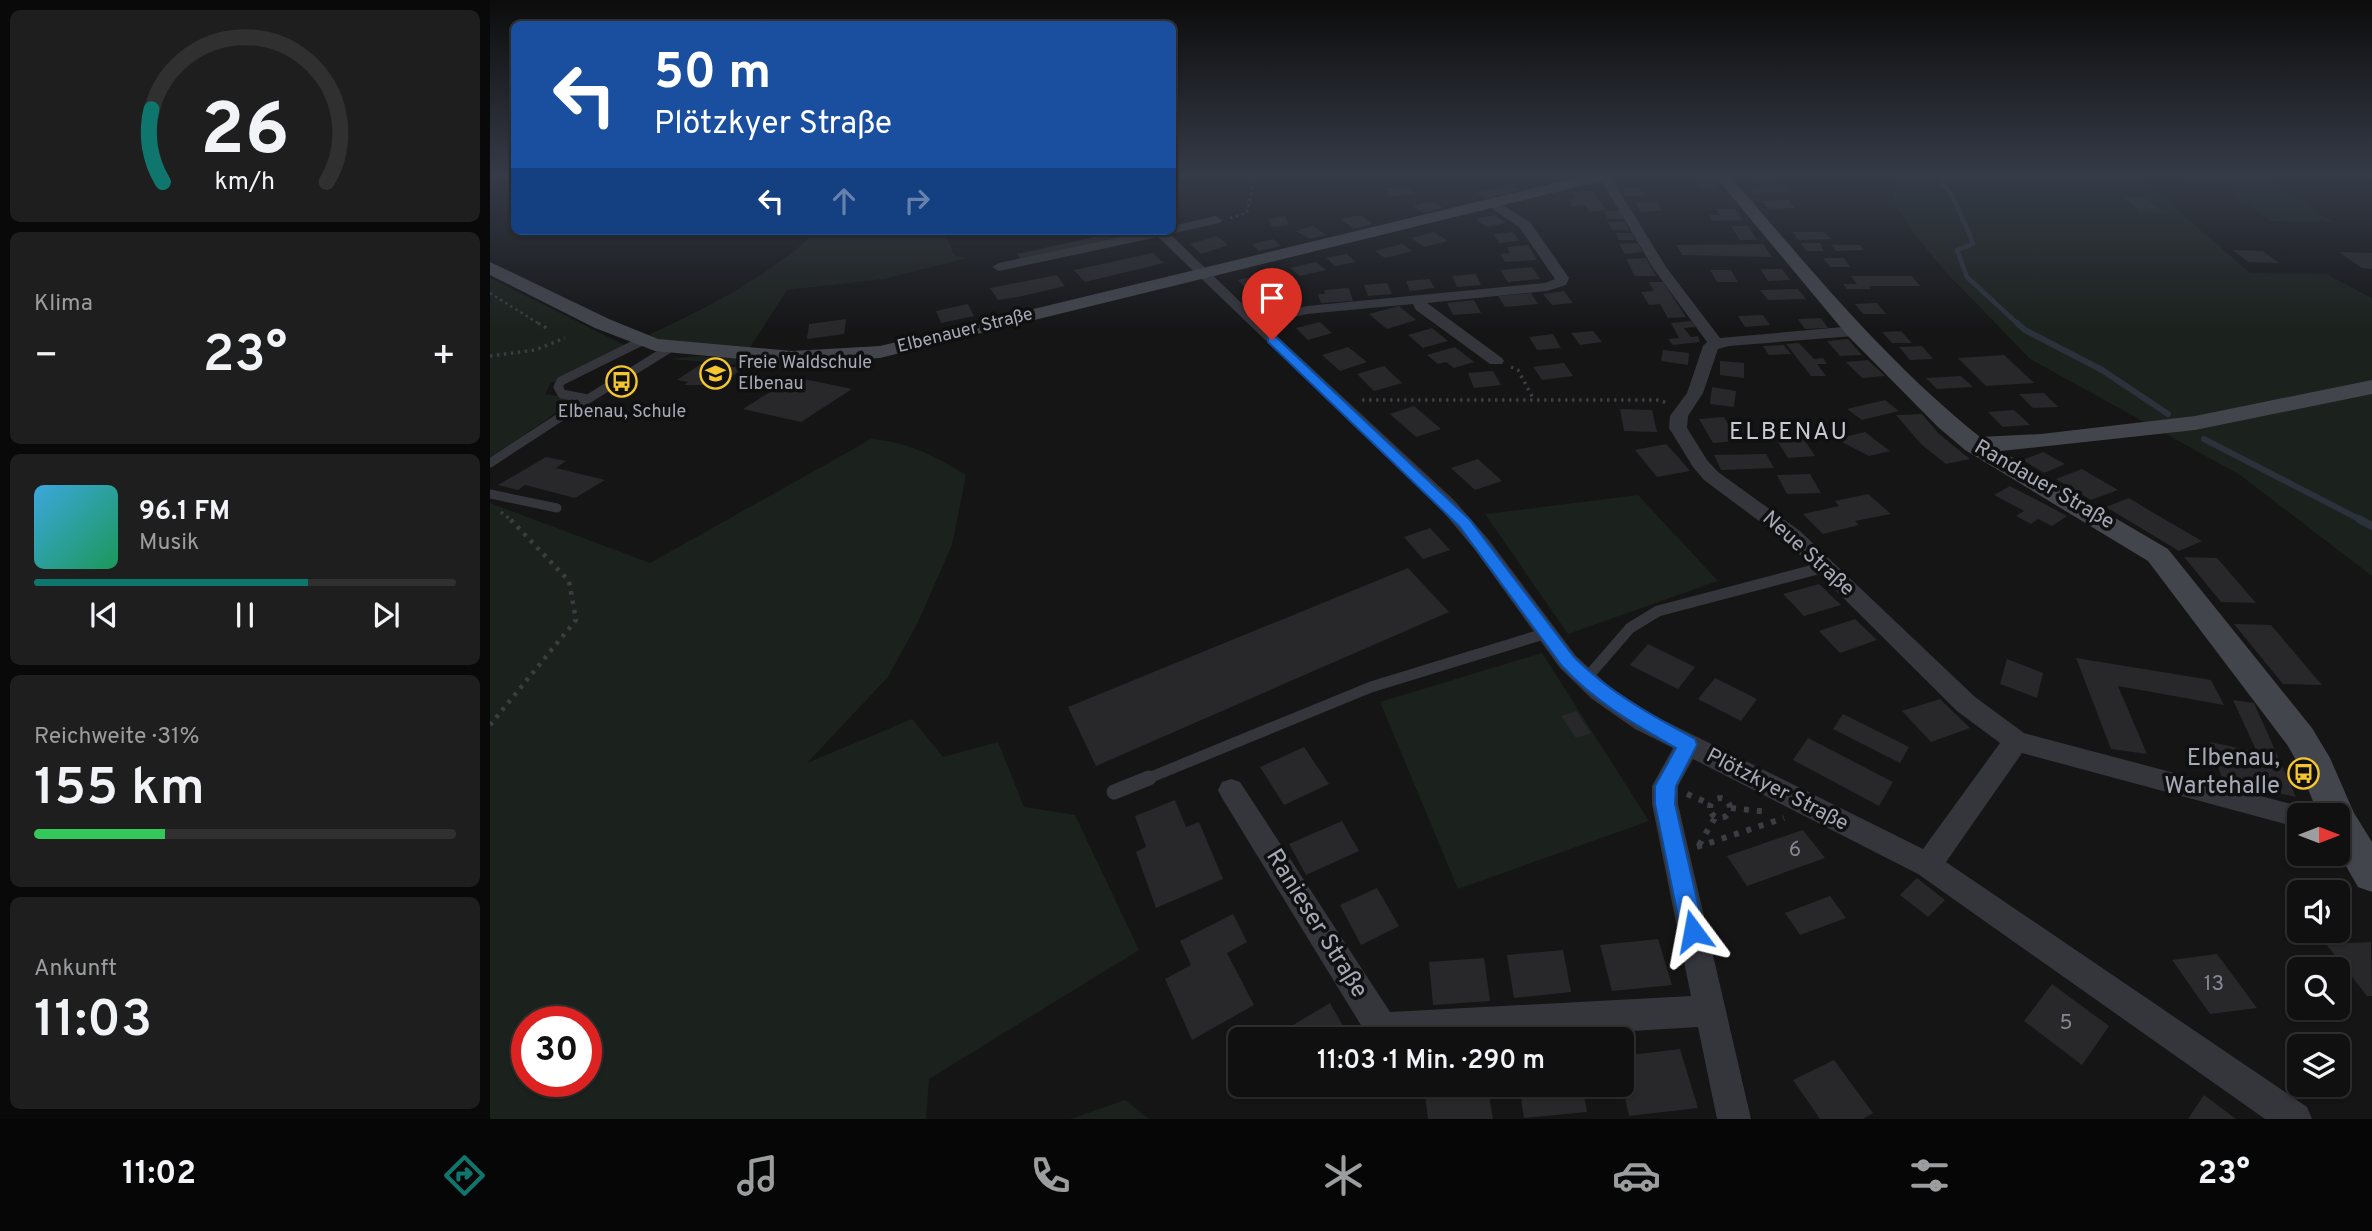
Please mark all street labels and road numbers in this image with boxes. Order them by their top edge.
street label: Elbenauer Straße [895,303,1035,359]
street label: Randauer Straße [1969,434,2119,536]
street label: Neue Straße [1756,505,1860,603]
street label: Plötzkyer Straße [1701,743,1853,837]
street label: Ranieser Straße [1258,844,1374,1004]

